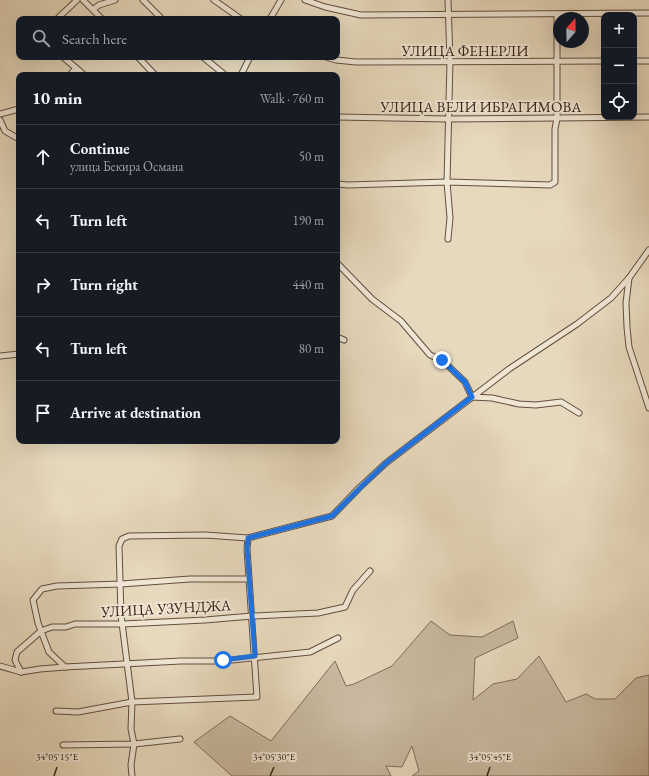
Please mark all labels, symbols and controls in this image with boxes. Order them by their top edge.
north arrow [553,12,589,48]
map controls [601,12,637,120]
button: + [601,12,637,48]
search box [16,16,340,60]
icon: search [30,27,52,49]
text: Search here [62,29,127,48]
street label: УЛИЦА ФЕНЕРЛИ [401,41,528,60]
button: − [601,48,637,84]
button: locate [601,84,637,120]
text: 10 min [32,87,82,109]
text: Walk · 760 m [260,90,324,107]
street label: УЛИЦА ВЕЛИ ИБРАГИМОВА [379,97,582,116]
text: Continue [70,139,130,158]
icon: ahead [32,146,54,168]
text: 50 m [299,148,324,165]
text: улица Бекира Османа [70,158,184,175]
icon: left [32,210,54,232]
text: Turn left [70,211,127,230]
text: 190 m [293,212,324,229]
icon: right [32,274,54,296]
text: Turn right [70,275,138,294]
text: 440 m [293,276,324,293]
icon: left [32,338,54,360]
text: Turn left [70,339,127,358]
text: 80 m [299,340,324,357]
route end [433,351,451,369]
icon: arrive [32,402,54,424]
text: Arrive at destination [70,403,201,422]
street label: УЛИЦА УЗУНДЖА [99,595,232,621]
route start [214,651,232,669]
text: 34°05'15"E [36,750,79,763]
text: 34°05'30"E [253,750,296,763]
text: 34°05'45"E [469,750,512,763]

